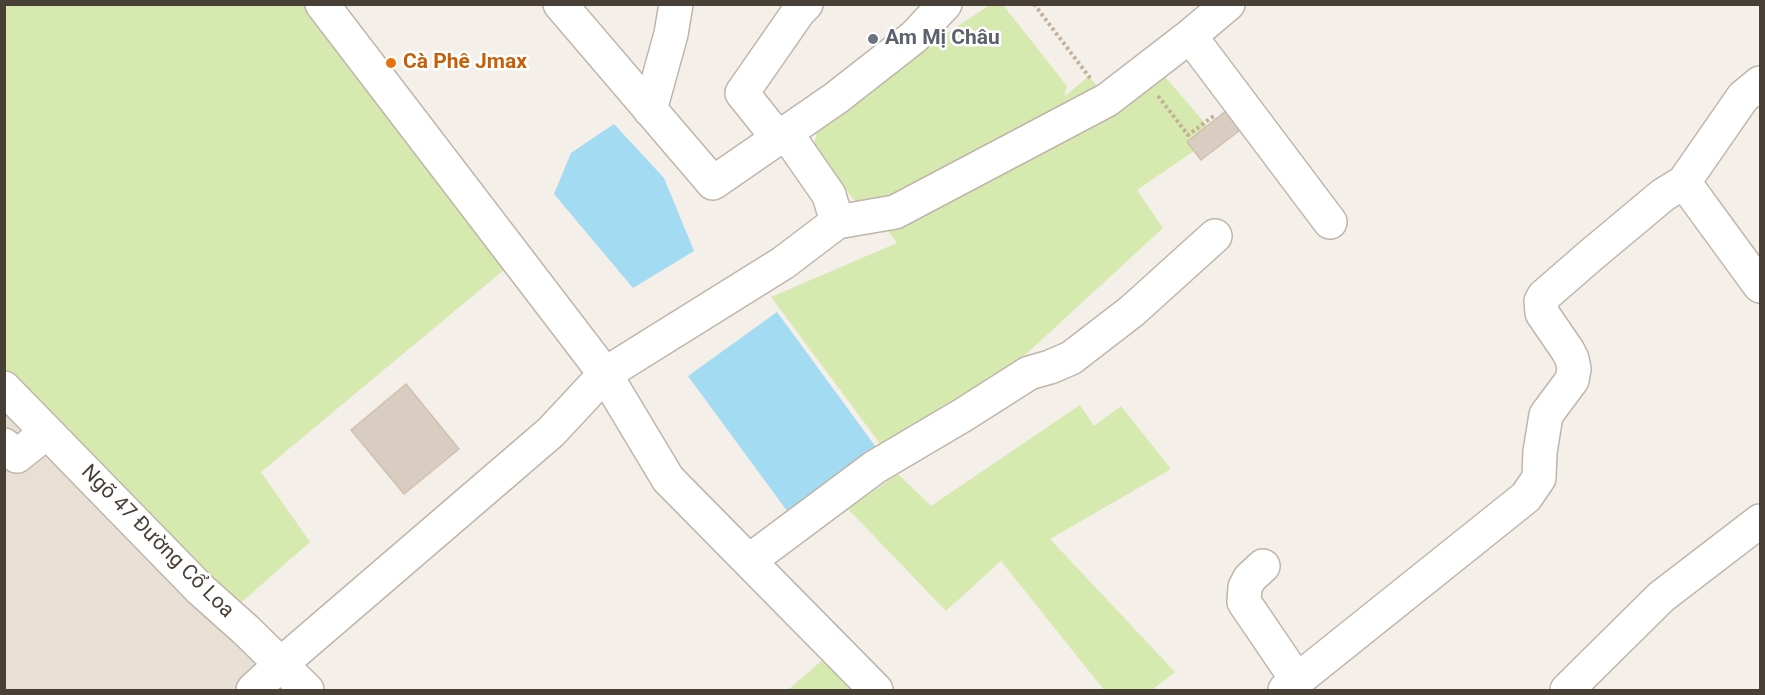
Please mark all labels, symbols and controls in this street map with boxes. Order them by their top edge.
place label: Am Mị Châu [885,26,1000,52]
marker: Am Mị Châu [866,32,880,46]
place label: Cà Phê Jmax [403,50,527,76]
marker: Cà Phê Jmax [384,56,398,70]
street label: Ngõ 47 Đường Cổ Loa [75,460,239,624]

